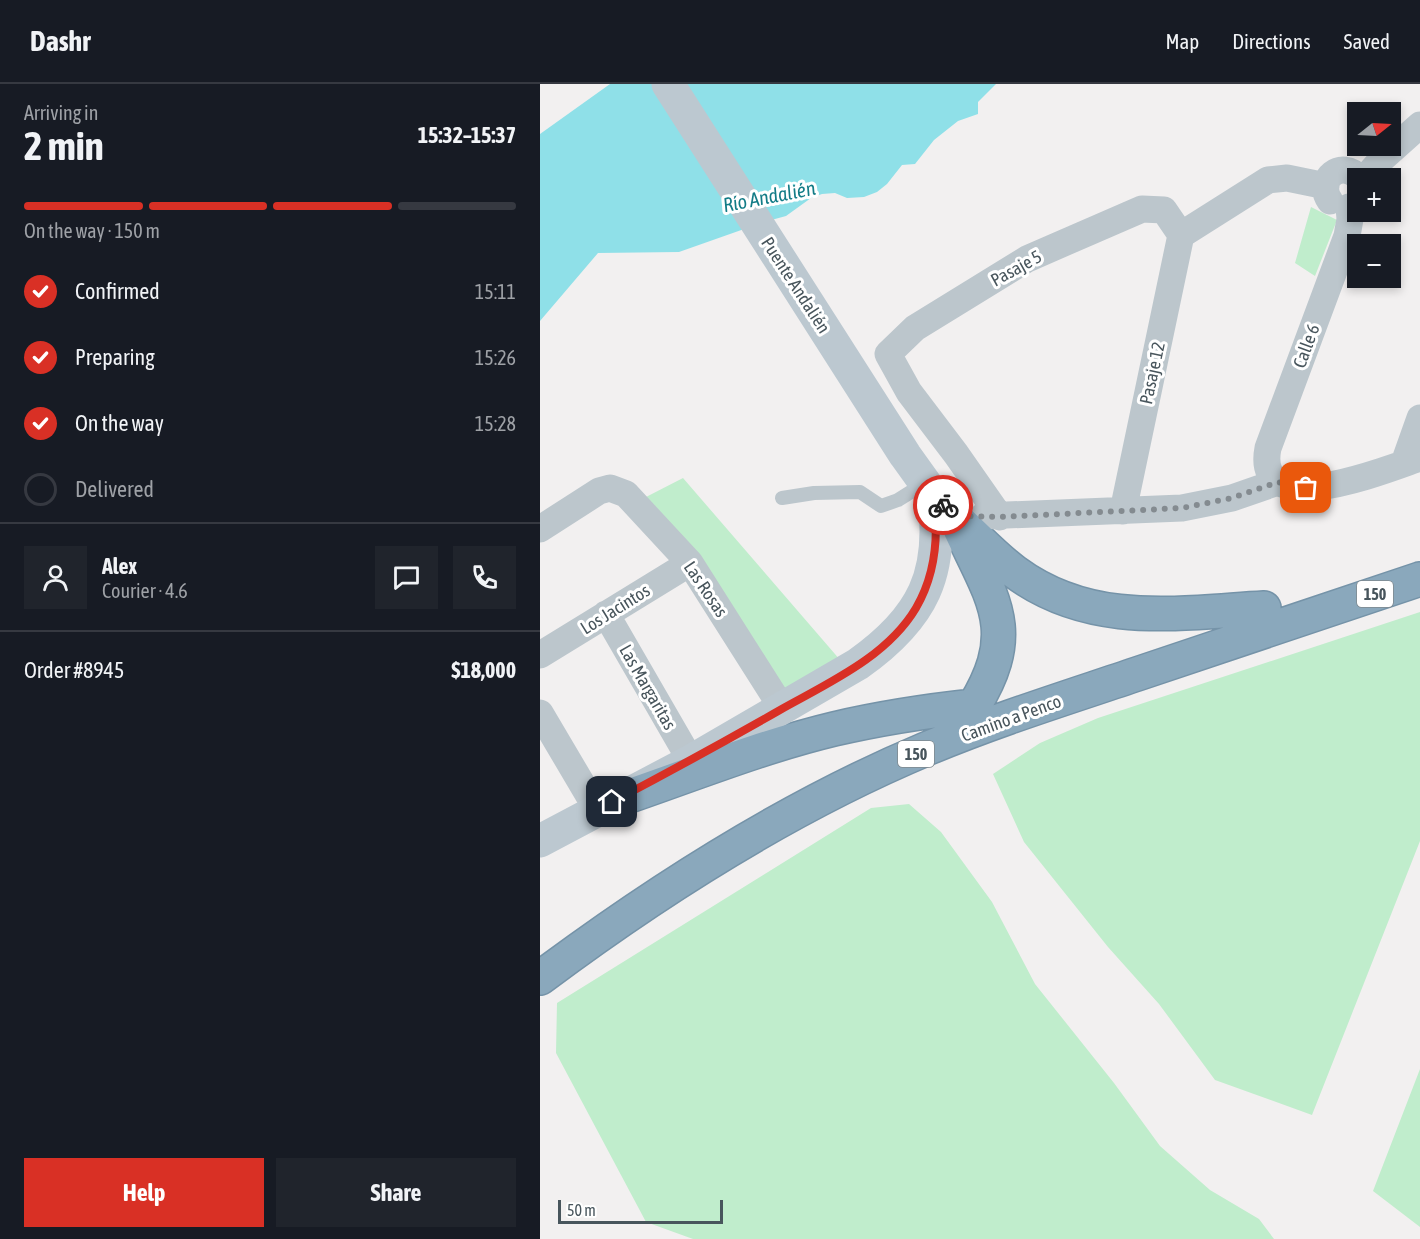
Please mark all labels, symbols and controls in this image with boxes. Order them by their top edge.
text: Dashr [30,25,90,57]
text: Map [1165,29,1199,53]
text: Directions [1232,29,1311,53]
text: Saved [1344,29,1390,53]
text: Arriving in [24,101,98,124]
north arrow [1347,102,1401,156]
map controls [1347,102,1401,288]
text: 15:32–15:37 [418,122,516,148]
text: 2 min [24,124,104,168]
button: + [1347,168,1401,222]
water label: Río Andalién [721,176,817,216]
text: On the way · 150 m [24,219,160,242]
street label: Puente Andalién [757,233,835,337]
button: − [1347,234,1401,288]
street label: Pasaje 5 [987,246,1045,290]
icon: check [24,275,57,308]
text: Confirmed [75,278,160,304]
text: 15:11 [475,280,516,303]
street label: Calle 6 [1288,321,1324,371]
street label: Pasaje 12 [1135,340,1169,406]
icon: check [24,341,57,374]
text: Preparing [75,344,155,370]
text: 15:26 [475,346,516,369]
icon: check [24,407,57,440]
text: On the way [75,410,164,436]
text: 15:28 [475,412,516,435]
pin [1280,462,1331,513]
icon: bag [1289,471,1322,504]
courier [913,475,973,535]
text: Delivered [75,476,154,502]
icon: bike [927,489,960,522]
button: person [24,546,87,609]
button: chat [375,546,438,609]
button: phone [453,546,516,609]
text: Alex [102,553,137,579]
street label: Las Rosas [680,557,732,621]
text: Courier · 4.6 [102,579,188,602]
street label: Los Jacintos [576,579,654,639]
road number: 150 [1357,581,1393,607]
street label: Las Margaritas [615,641,681,733]
text: Order #8945 [24,657,124,683]
text: $18,000 [451,657,516,683]
street label: Camino a Penco [958,690,1064,746]
road number: 150 [898,741,934,767]
pin [586,776,637,827]
icon: home [595,785,628,818]
button: Help [24,1158,264,1227]
button: Share [276,1158,516,1227]
scale bar [558,1197,723,1224]
text: 50 m [567,1201,596,1219]

